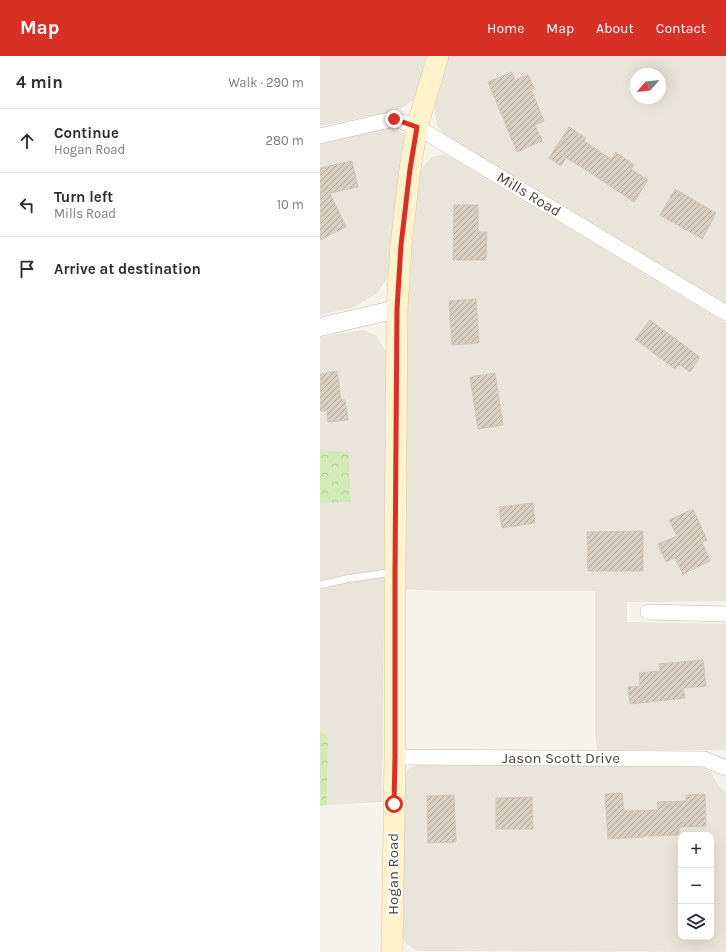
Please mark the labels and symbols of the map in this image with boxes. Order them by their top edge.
north arrow [630,68,666,104]
route end [385,110,403,128]
street label: Mills Road [494,168,564,220]
street label: Jason Scott Drive [502,749,620,767]
route start [385,795,403,813]
street label: Hogan Road [384,833,402,915]

